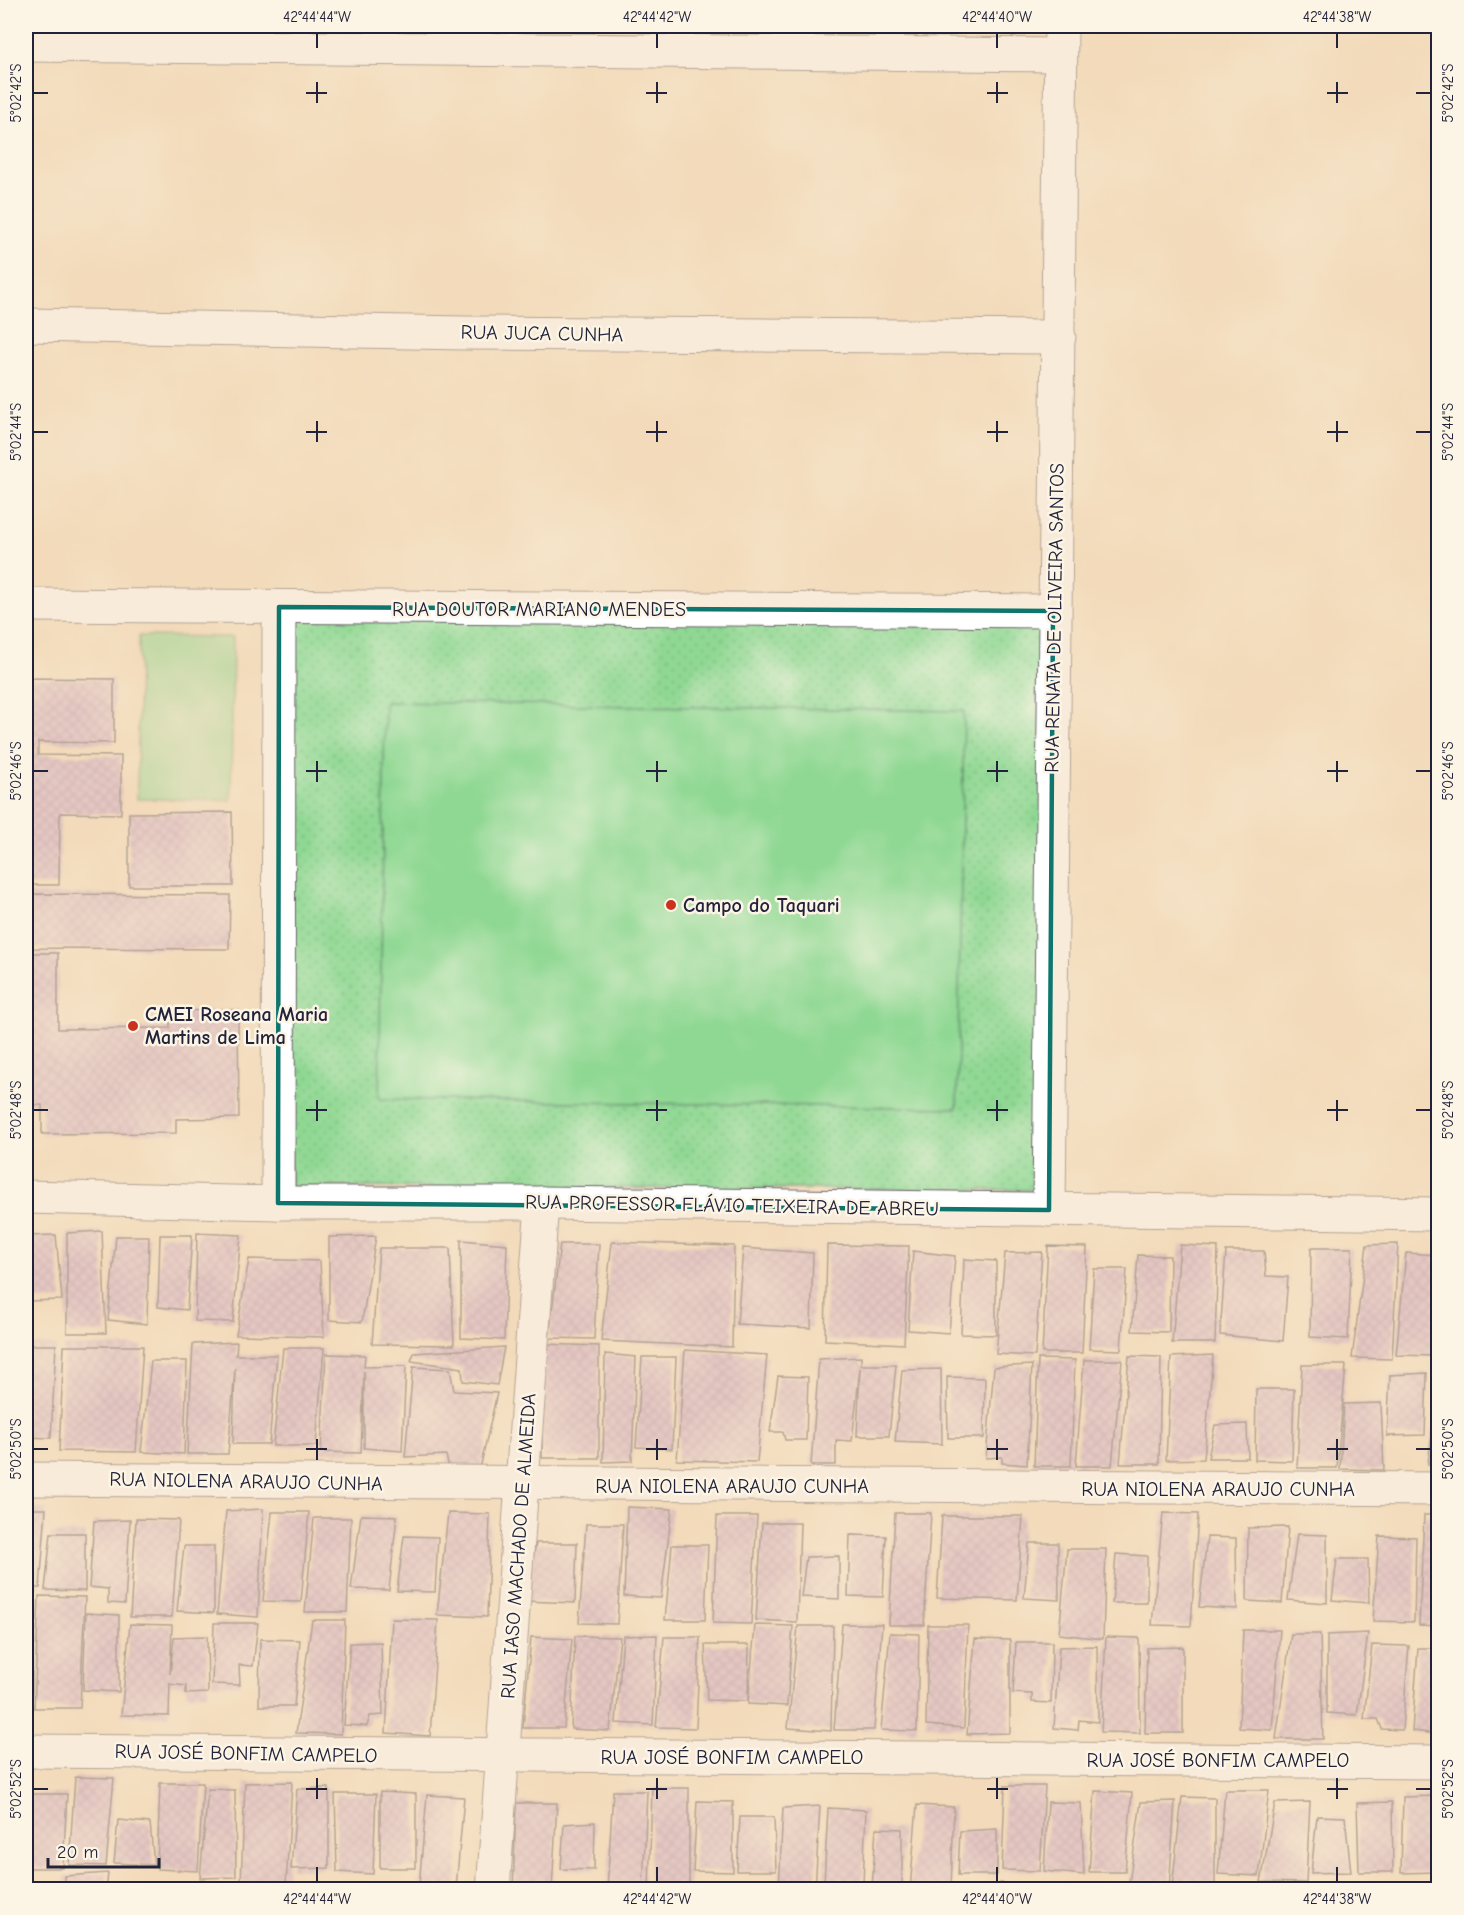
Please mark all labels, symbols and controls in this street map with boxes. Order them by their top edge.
text: 42°44'44"W [283,8,351,26]
text: 42°44'42"W [623,8,691,26]
text: 42°44'40"W [962,8,1032,26]
text: 42°44'38"W [1303,8,1371,26]
text: 5°02'42"S [7,63,25,123]
text: 5°02'42"S [1439,63,1457,123]
street label: RUA JUCA CUNHA [461,321,624,346]
text: 5°02'44"S [7,403,25,461]
text: 5°02'44"S [1439,403,1457,461]
street label: RUA RENATA DE OLIVEIRA SANTOS [1040,463,1069,773]
street label: RUA DOUTOR MARIANO MENDES [392,598,686,621]
text: 5°02'46"S [7,741,25,801]
text: 5°02'46"S [1439,741,1457,801]
place label: Campo do Taquari [683,894,840,917]
marker: Campo do Taquari [664,898,678,912]
place label: CMEI Roseana Maria Martins de Lima [145,1003,328,1049]
marker: CMEI Roseana Maria Martins de Lima [126,1019,140,1033]
text: 5°02'48"S [7,1080,25,1140]
text: 5°02'48"S [1439,1080,1457,1140]
street label: RUA PROFESSOR FLÁVIO TEIXEIRA DE ABREU [525,1189,939,1221]
street label: RUA IASO MACHADO DE ALMEIDA [496,1392,541,1700]
text: 5°02'50"S [7,1418,25,1480]
text: 5°02'50"S [1439,1418,1457,1480]
street label: RUA NIOLENA ARAUJO CUNHA [109,1468,383,1495]
street label: RUA NIOLENA ARAUJO CUNHA [595,1475,869,1498]
street label: RUA NIOLENA ARAUJO CUNHA [1081,1478,1355,1501]
street label: RUA JOSÉ BONFIM CAMPELO [114,1740,378,1767]
street label: RUA JOSÉ BONFIM CAMPELO [601,1746,863,1769]
street label: RUA JOSÉ BONFIM CAMPELO [1087,1749,1349,1772]
text: 5°02'52"S [7,1759,25,1819]
text: 5°02'52"S [1439,1759,1457,1819]
scale bar [48,1831,159,1869]
text: 20 m [57,1842,98,1863]
text: 42°44'44"W [283,1890,351,1908]
text: 42°44'42"W [623,1890,691,1908]
text: 42°44'40"W [962,1890,1032,1908]
text: 42°44'38"W [1303,1890,1371,1908]

